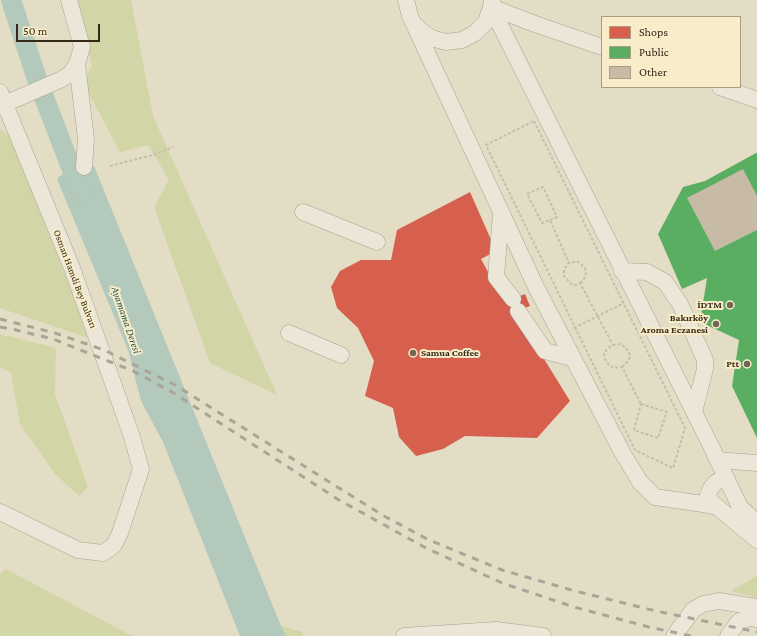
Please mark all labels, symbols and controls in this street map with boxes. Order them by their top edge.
scale bar [18,16,102,42]
legend [601,16,741,88]
text: 50 m [23,24,47,38]
text: Shops [639,25,668,39]
text: Public [639,45,669,59]
text: Other [639,65,667,79]
street label: Osman Hamdi Bey Bulvarı [51,228,99,330]
water label: Ayamama Deresi [108,285,144,355]
place label: İDTM [697,299,722,311]
marker: İDTM [725,300,735,310]
place label: Bakırköy Aroma Eczanesi [641,312,708,336]
marker: Bakırköy Aroma Eczanesi [711,319,721,329]
place label: Samua Coffee [421,347,479,359]
marker: Samua Coffee [408,348,418,358]
place label: Ptt [726,358,739,370]
marker: Ptt [742,359,752,369]

